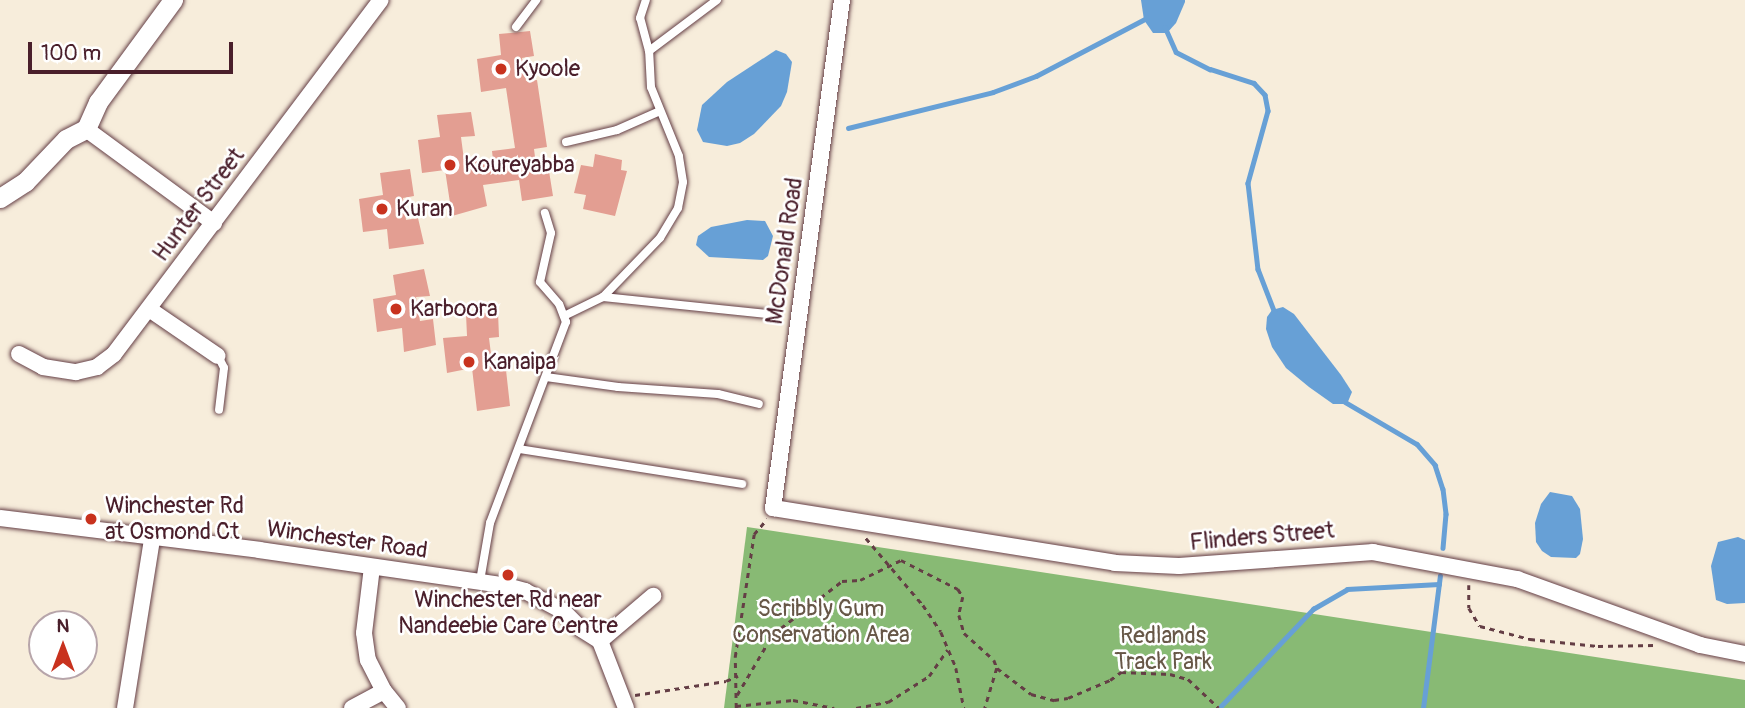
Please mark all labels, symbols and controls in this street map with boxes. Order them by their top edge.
scale bar [32,28,236,72]
text: 100 m [41,40,101,67]
place label: Kyoole [515,55,580,83]
marker: Kyoole [493,61,509,77]
street label: Hunter Street [147,143,251,267]
place label: Koureyabba [464,151,575,179]
marker: Koureyabba [442,157,458,173]
street label: McDonald Road [761,176,809,326]
place label: Kuran [396,195,453,223]
marker: Kuran [374,201,390,217]
place label: Karboora [410,295,498,323]
marker: Karboora [388,301,404,317]
place label: Kanaipa [483,348,556,376]
marker: Kanaipa [461,354,477,370]
place label: Winchester Rd at Osmond Ct [105,492,244,546]
marker: Winchester Rd at Osmond Ct [83,511,99,527]
street label: Winchester Road [265,515,429,565]
street label: Flinders Street [1189,517,1335,557]
marker: Winchester Rd near Nandeebie Care Centre [500,567,516,583]
place label: Winchester Rd near Nandeebie Care Centre [398,586,618,640]
park label: Scribbly Gum Conservation Area [732,595,910,649]
north arrow [28,610,98,680]
text: N [57,614,69,638]
park label: Redlands Track Park [1114,622,1212,676]

